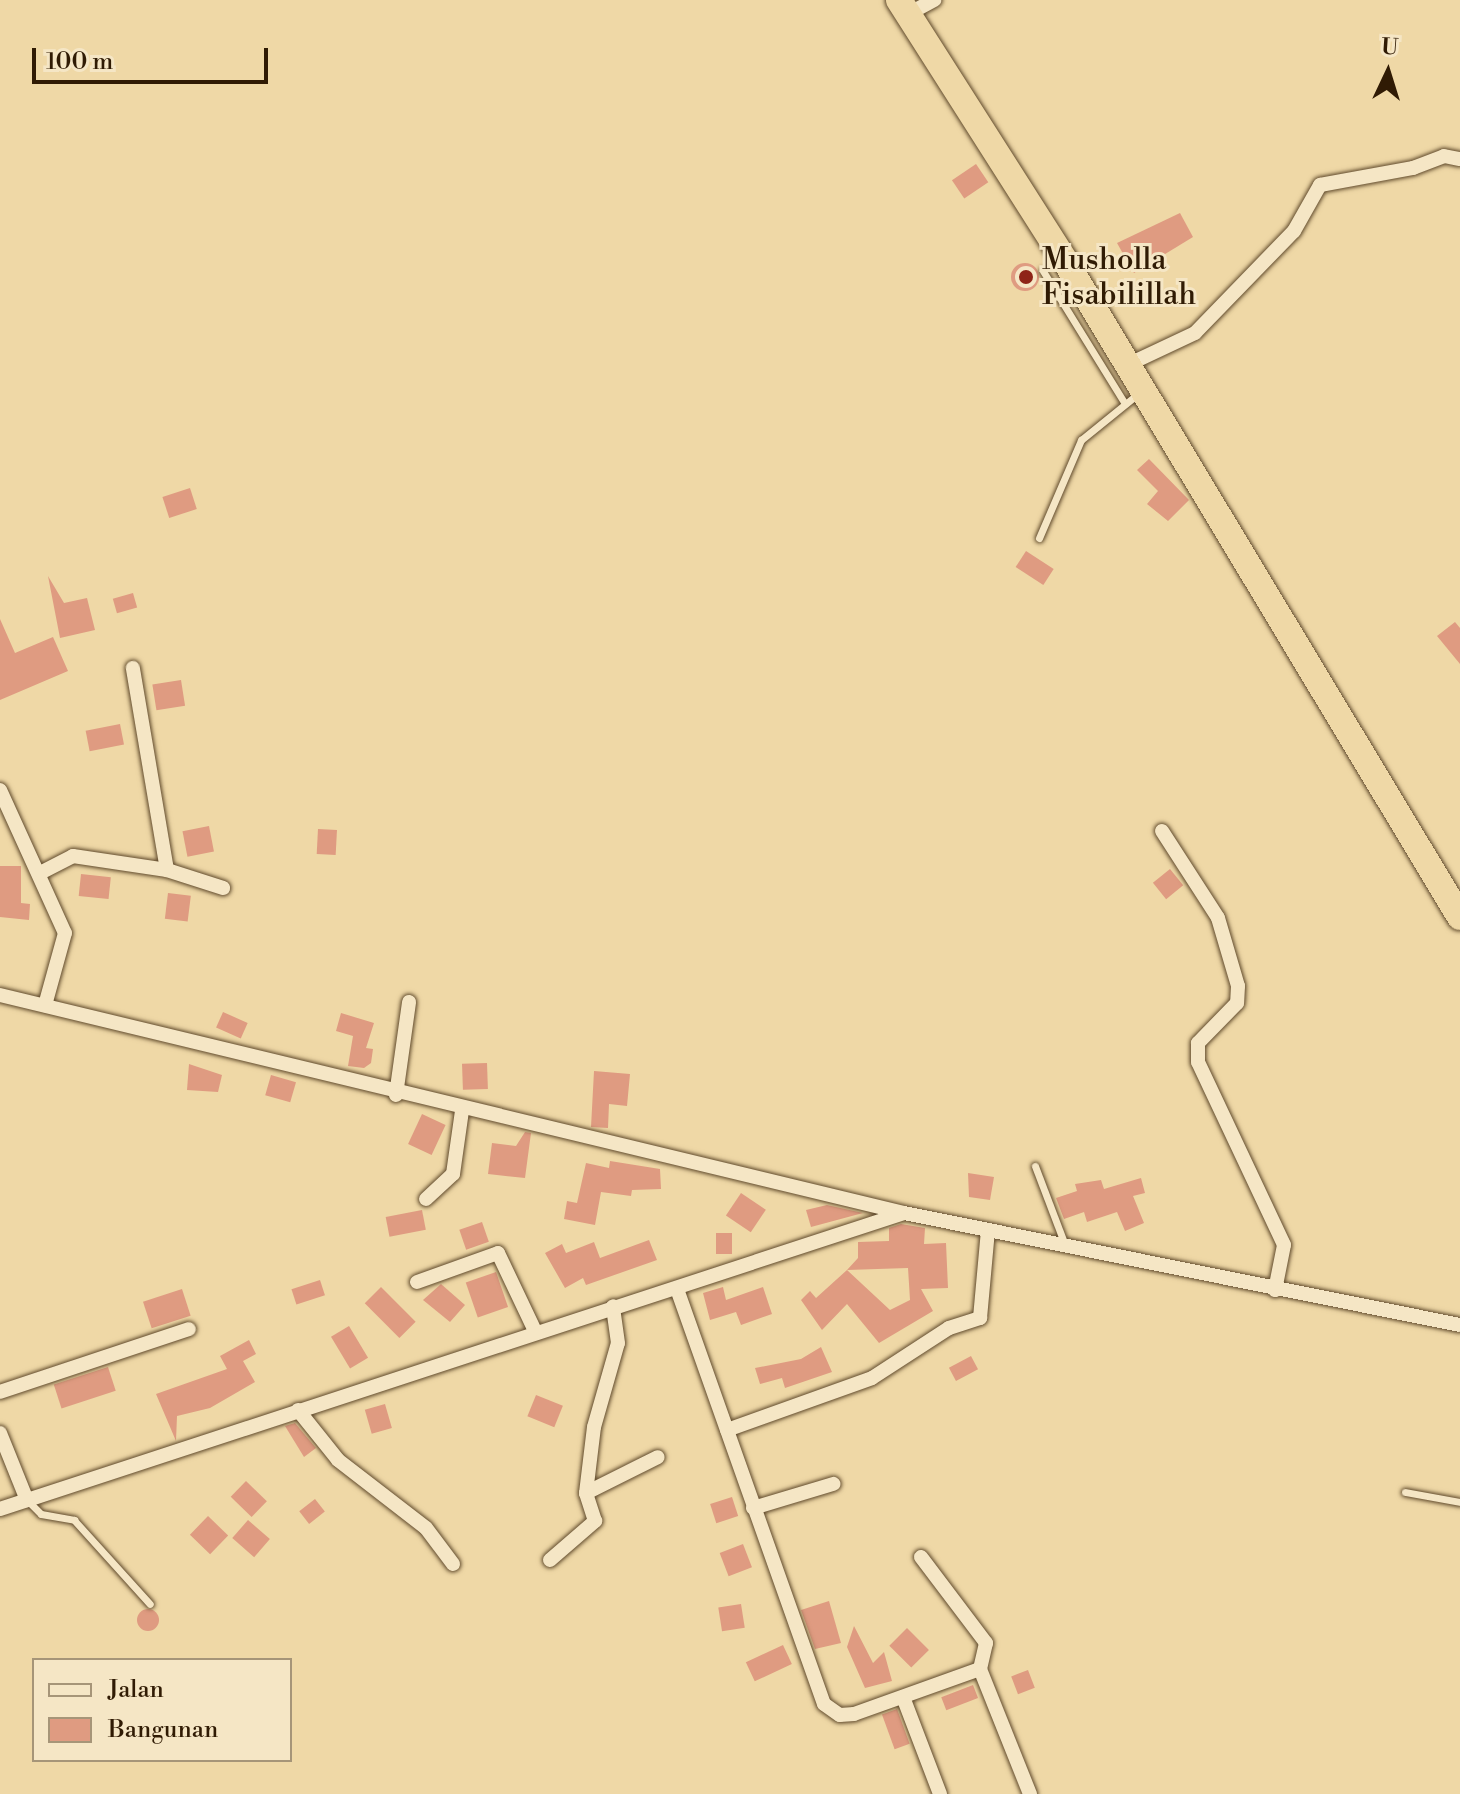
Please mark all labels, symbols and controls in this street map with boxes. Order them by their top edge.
scale bar [36,32,272,82]
north arrow [1348,32,1428,112]
text: U [1380,33,1399,62]
text: 100 m [46,47,113,77]
place label: Musholla Fisabilillah [1042,242,1196,312]
marker: Musholla Fisabilillah [1017,268,1035,286]
legend [32,1658,292,1762]
text: Jalan [108,1675,164,1705]
text: Bangunan [108,1715,218,1745]

